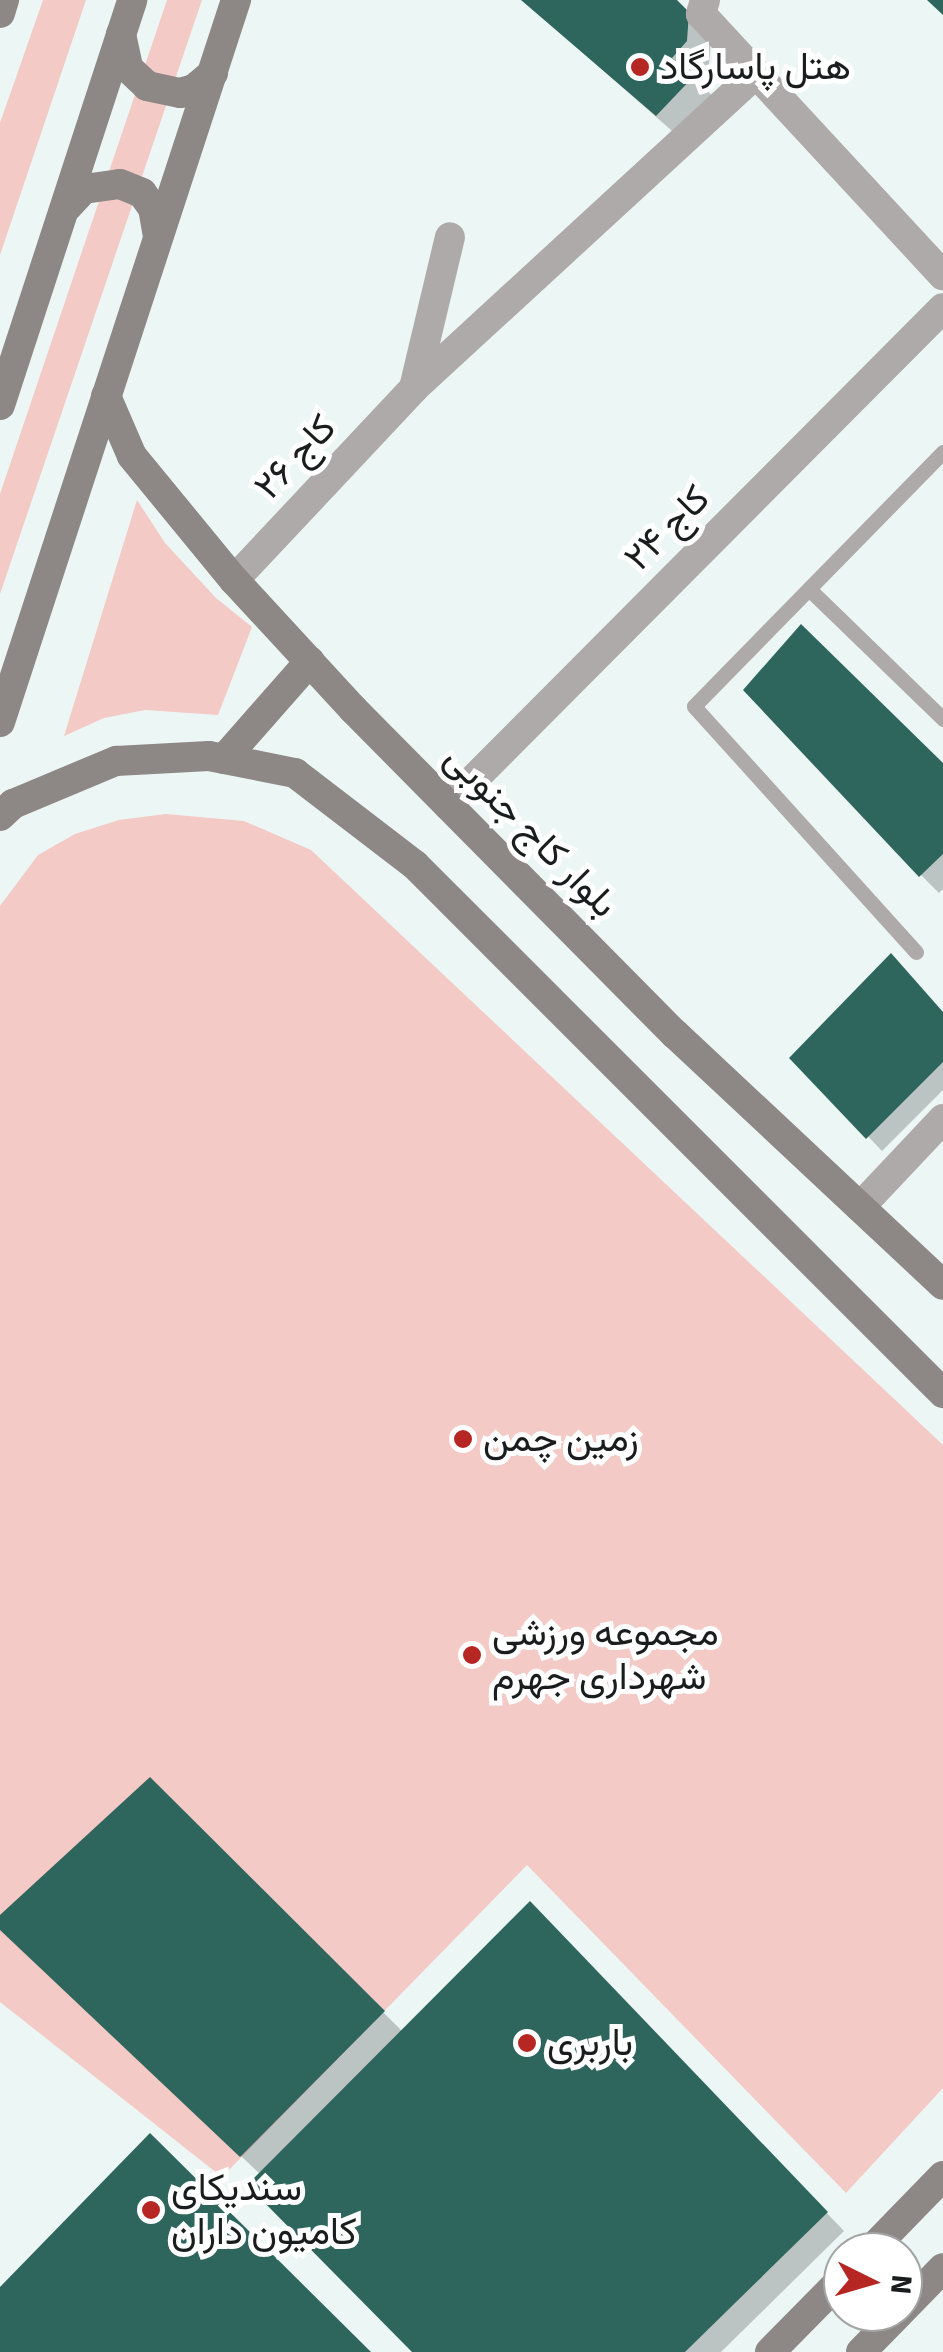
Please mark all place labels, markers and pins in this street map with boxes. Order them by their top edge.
place label: هتل پاسارگاد [660,44,851,90]
marker: هتل پاسارگاد [629,56,651,78]
place label: زمین چمن [483,1416,639,1462]
marker: زمین چمن [452,1428,474,1450]
place label: مجموعه ورزشی شهرداری جهرم [492,1610,719,1700]
marker: مجموعه ورزشی شهرداری جهرم [461,1644,483,1666]
place label: باربری [547,2020,633,2066]
marker: باربری [516,2032,538,2054]
place label: سندیکای کامیون داران [171,2165,357,2254]
marker: سندیکای کامیون داران [140,2199,162,2221]

